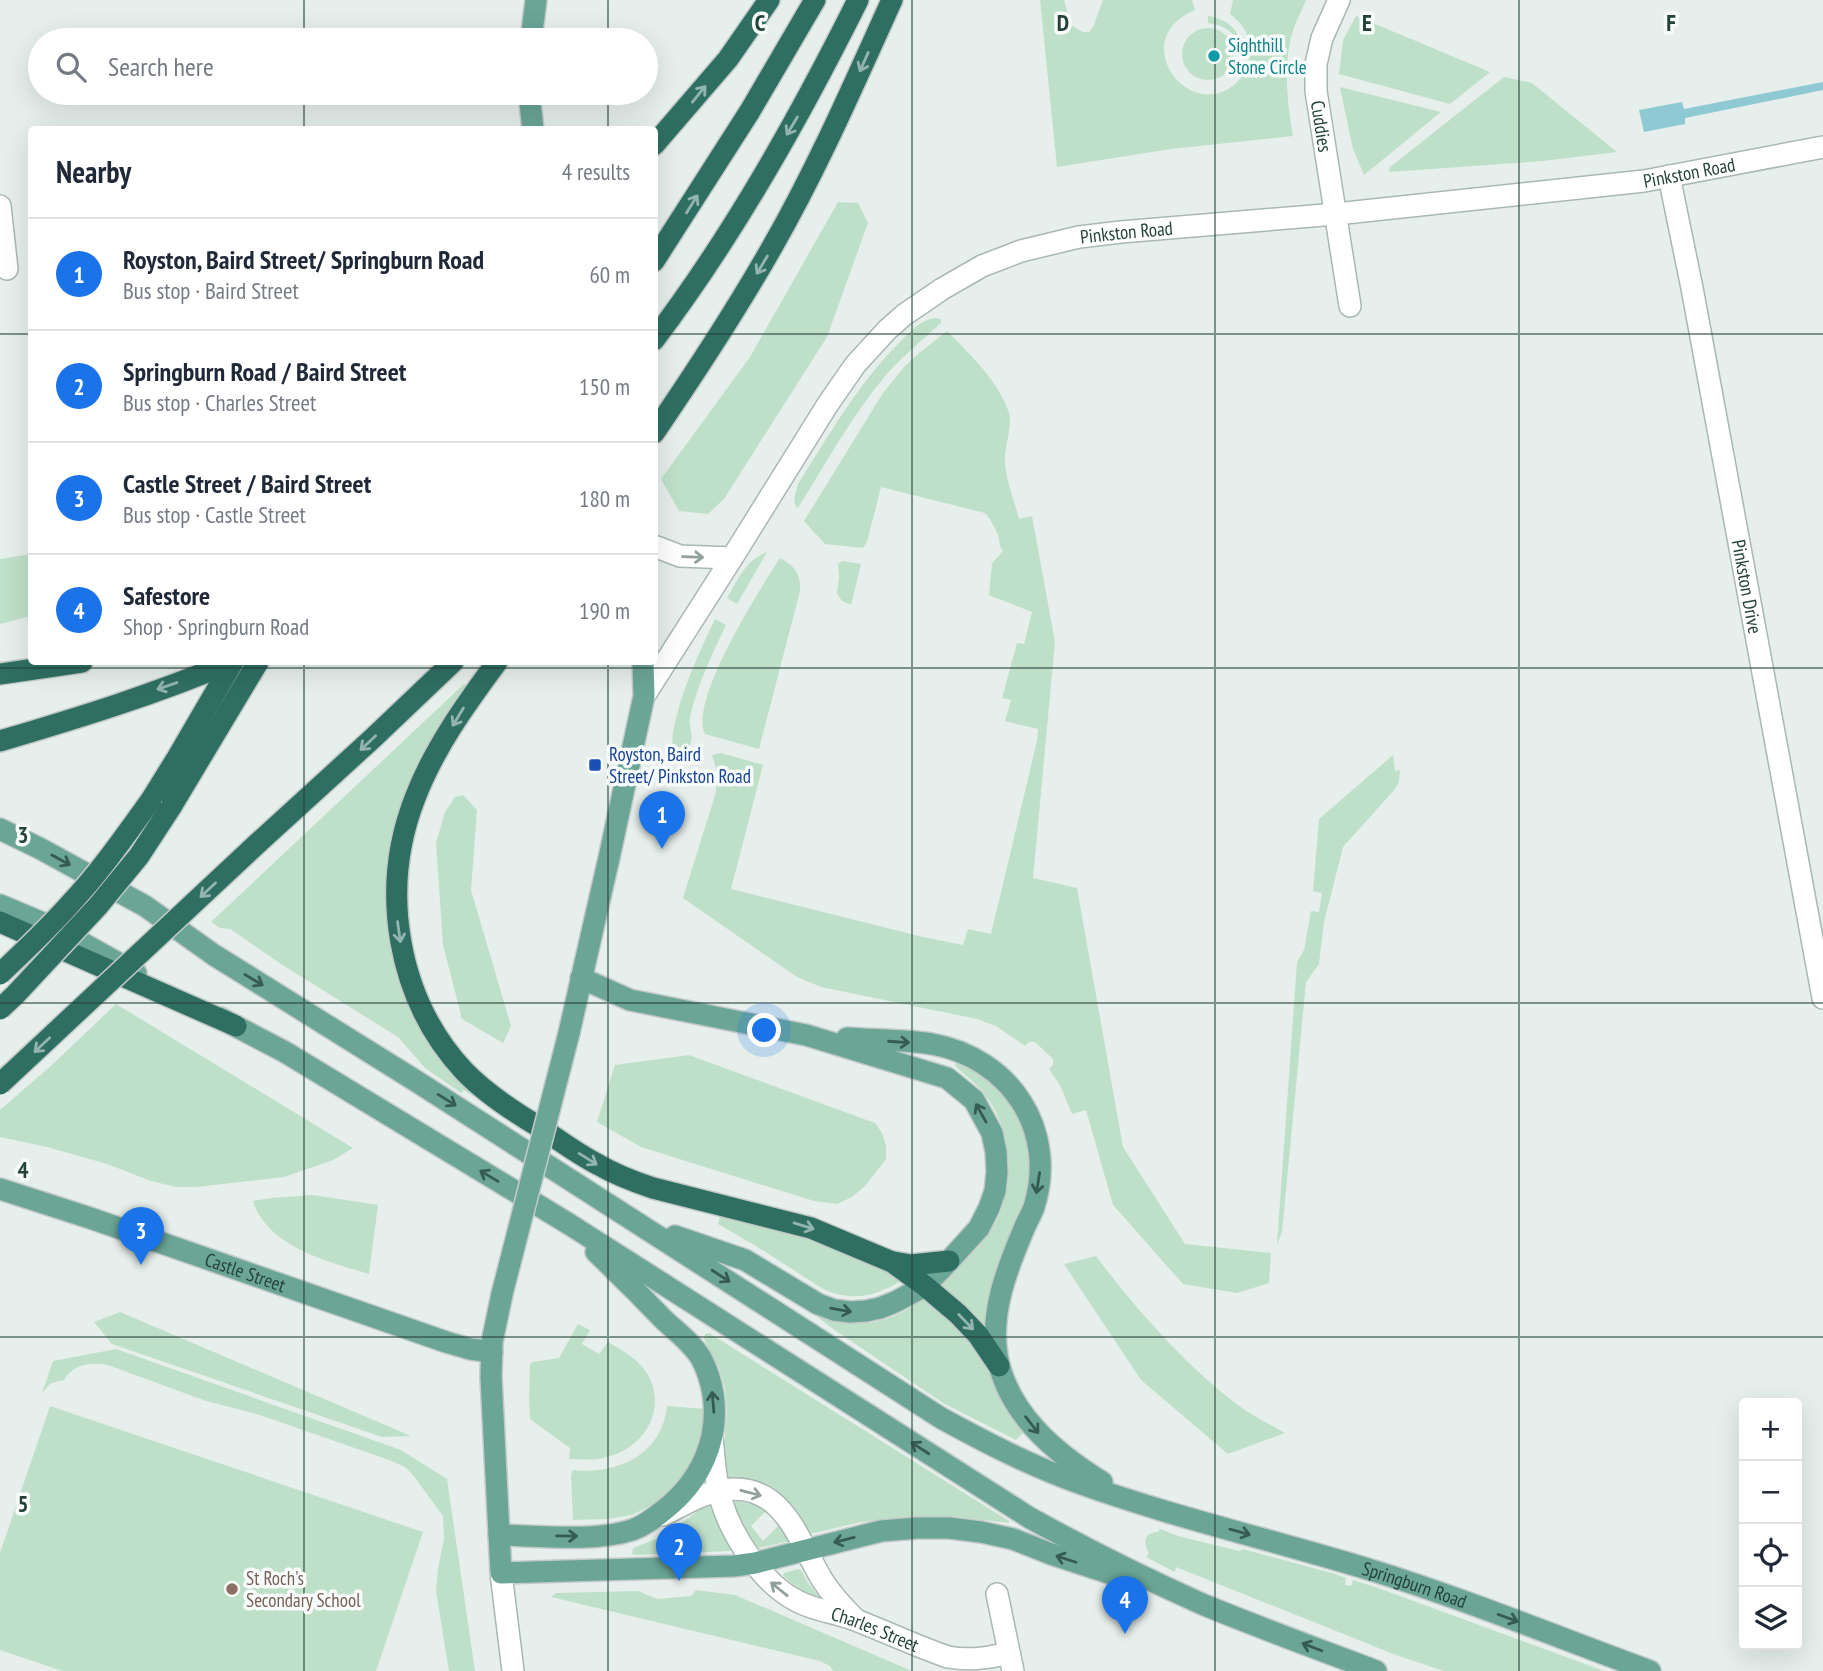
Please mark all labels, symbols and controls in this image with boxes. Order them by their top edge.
text: C [755,8,766,37]
text: D [1057,8,1069,37]
text: E [1362,8,1372,37]
text: F [1666,8,1676,37]
search box [28,28,658,105]
place label: Sighthill Stone Circle [1228,33,1307,79]
icon: search [52,48,90,86]
marker: Sighthill Stone Circle [1206,48,1222,64]
text: Search here [108,50,214,83]
one-way arrow [857,51,870,72]
one-way arrow [691,85,707,103]
street label: Cuddies [1306,99,1337,154]
one-way arrow [785,115,799,135]
text: Nearby [56,152,131,191]
street label: Pinkston Road [1641,152,1737,193]
text: 4 results [562,157,630,186]
one-way arrow [684,195,699,214]
street label: Pinkston Road [1079,216,1174,249]
text: Royston, Baird Street/ Springburn Road [123,243,484,276]
one-way arrow [754,255,768,275]
text: 1 [74,260,85,289]
text: 60 m [589,260,630,289]
text: Bus stop · Baird Street [123,276,299,305]
text: Springburn Road / Baird Street [123,355,406,388]
text: 2 [74,372,85,401]
text: 150 m [579,372,630,401]
text: Bus stop · Charles Street [123,388,316,417]
text: Castle Street / Baird Street [123,467,371,500]
text: 3 [74,484,85,513]
text: 180 m [579,484,630,513]
text: Bus stop · Castle Street [123,500,306,529]
street label: Pinkston Drive [1727,538,1768,636]
one-way arrow [681,550,704,563]
text: Safestore [123,579,210,612]
text: 4 [74,596,85,625]
text: 190 m [579,596,630,625]
text: Shop · Springburn Road [123,612,309,641]
one-way arrow [156,680,178,693]
one-way arrow [451,707,465,727]
one-way arrow [360,734,377,751]
place label: Royston, Baird Street/ Pinkston Road [609,742,751,788]
marker: Royston, Baird Street/ Pinkston Road [587,757,603,773]
pin: 1 [639,791,685,849]
text: 3 [18,820,29,849]
one-way arrow [50,854,71,867]
one-way arrow [200,881,217,898]
one-way arrow [393,920,406,942]
one-way arrow [244,972,263,987]
your location [747,1013,781,1047]
one-way arrow [887,1036,910,1049]
one-way arrow [33,1037,51,1053]
one-way arrow [436,1094,456,1108]
one-way arrow [974,1103,987,1124]
one-way arrow [578,1152,598,1166]
text: 4 [18,1155,29,1184]
one-way arrow [480,1168,500,1182]
one-way arrow [1031,1171,1044,1194]
pin: 3 [118,1207,164,1265]
one-way arrow [793,1221,815,1233]
street label: Castle Street [202,1247,289,1297]
one-way arrow [711,1268,730,1283]
one-way arrow [829,1304,852,1317]
one-way arrow [957,1313,974,1330]
one-way arrow [706,1391,719,1414]
map controls [1739,1398,1802,1650]
button: + [1739,1398,1802,1461]
one-way arrow [1024,1416,1039,1434]
one-way arrow [910,1440,930,1454]
button: − [1739,1461,1802,1524]
one-way arrow [739,1487,762,1500]
text: 5 [18,1489,29,1518]
pin: 2 [656,1523,702,1581]
button: locate [1739,1524,1802,1587]
one-way arrow [1229,1526,1251,1539]
one-way arrow [556,1529,579,1543]
one-way arrow [833,1534,856,1547]
one-way arrow [1055,1552,1077,1564]
street label: Springburn Road [1359,1556,1470,1613]
place label: St Roch's Secondary School [246,1566,361,1612]
pin: 4 [1102,1576,1148,1634]
marker: St Roch's Secondary School [224,1581,240,1597]
one-way arrow [771,1581,789,1596]
button: layers [1739,1587,1802,1650]
street label: Charles Street [829,1601,923,1657]
one-way arrow [1497,1613,1519,1626]
one-way arrow [1302,1640,1324,1652]

